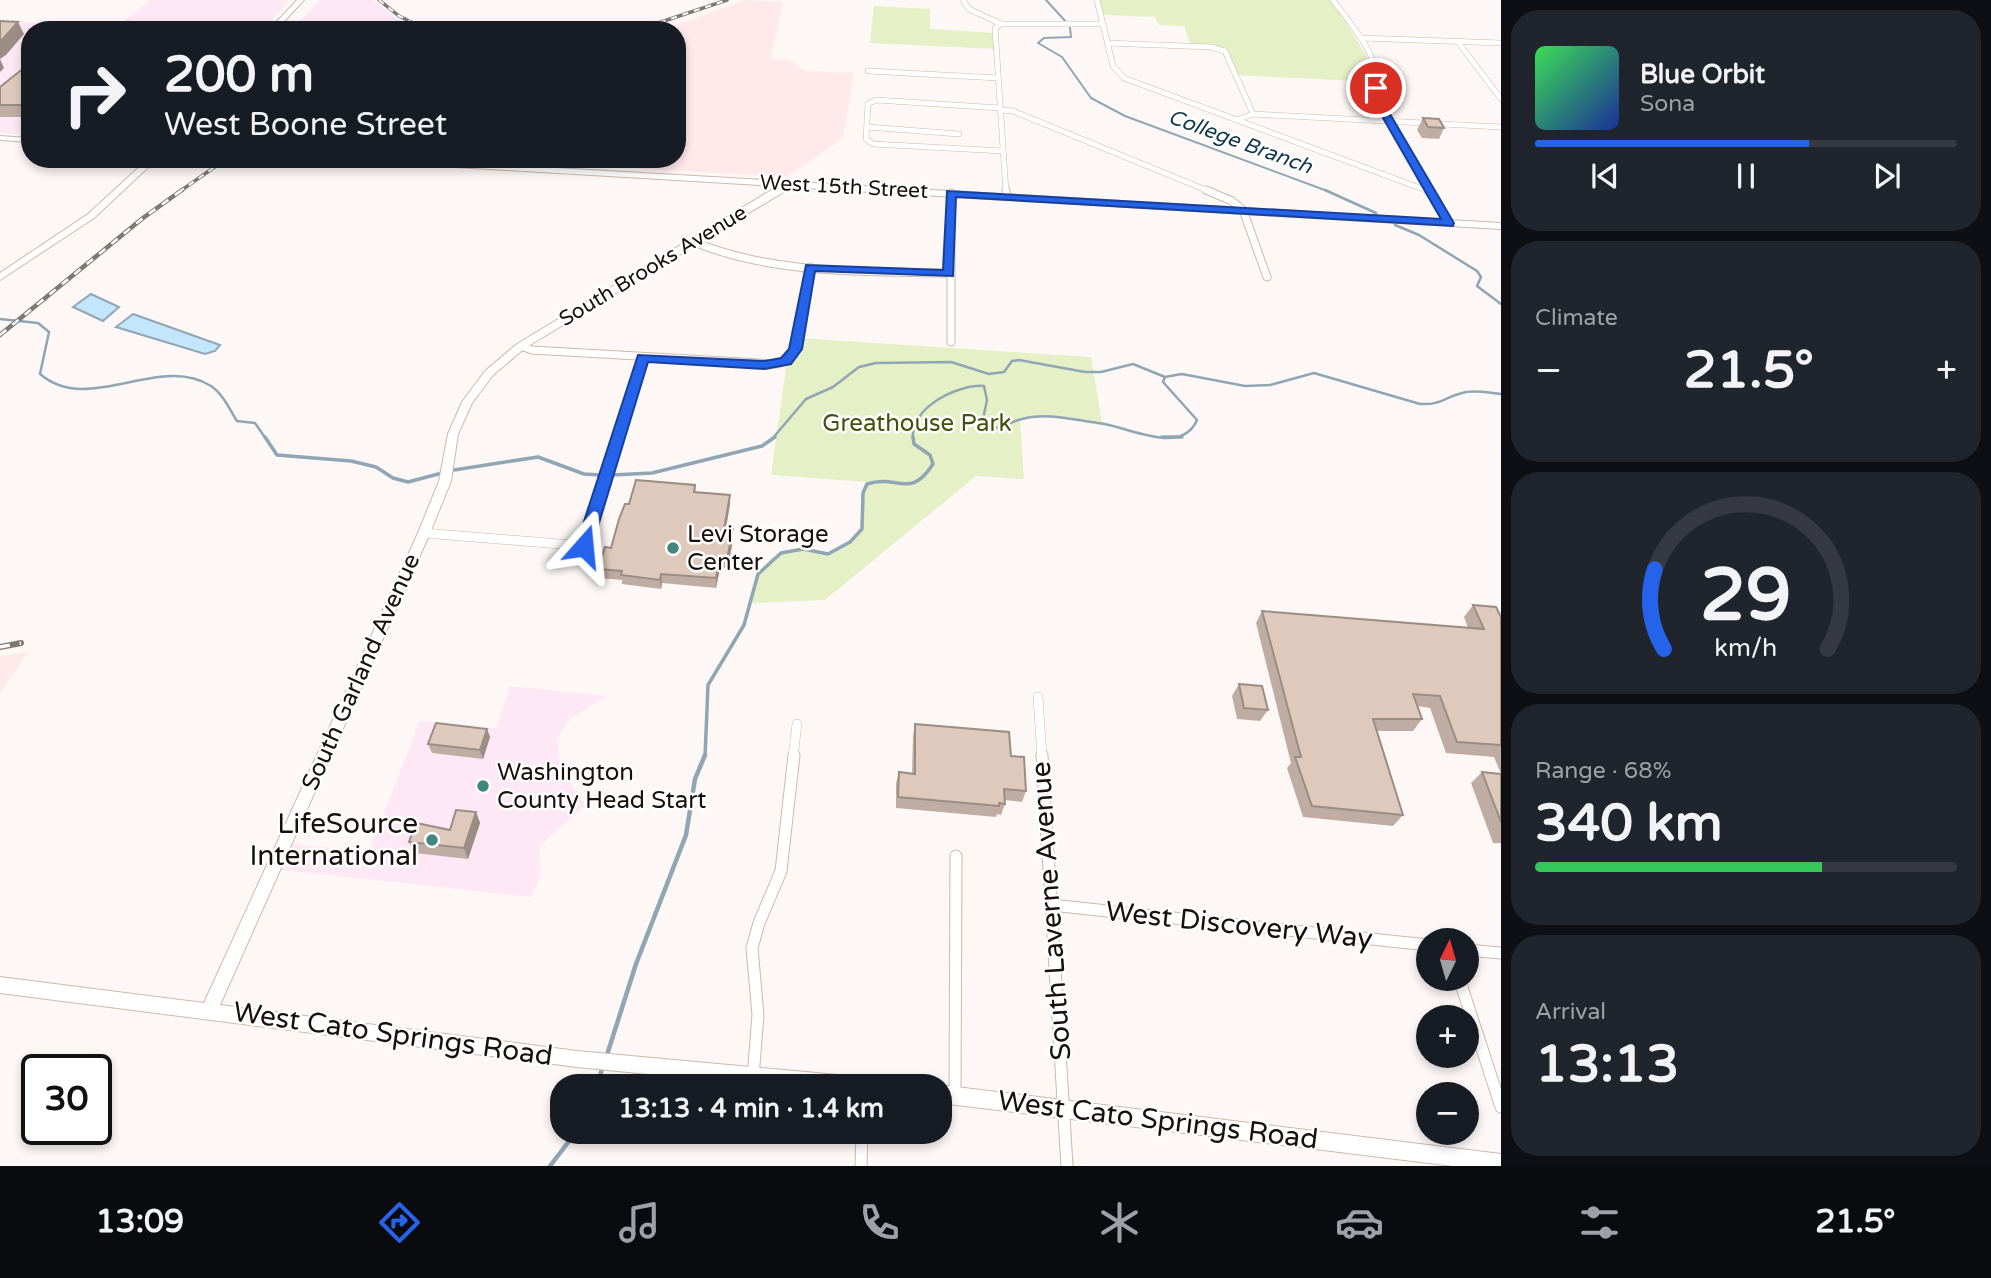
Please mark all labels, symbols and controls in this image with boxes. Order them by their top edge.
text: 200 m [164,46,314,105]
icon: right [49,49,140,140]
pin [1346,58,1406,118]
text: Blue Orbit [1640,59,1765,90]
icon: arrive [1357,69,1395,107]
text: Sona [1640,90,1695,118]
water label: College Branch [1165,104,1316,180]
text: West Boone Street [164,106,447,144]
icon: previous [1586,157,1624,195]
icon: pause [1727,157,1765,195]
icon: next [1868,157,1906,195]
street label: West 15th Street [759,170,929,204]
street label: South Brooks Avenue [555,200,751,332]
text: Climate [1535,304,1618,332]
text: 21.5° [1684,339,1814,402]
text: − [1535,348,1562,394]
text: + [1936,348,1957,394]
park label: Greathouse Park [822,409,1012,438]
position arrow [547,509,621,583]
place label: Levi Storage Center [687,520,828,577]
marker: Levi Storage Center [665,540,681,556]
street label: South Garland Avenue [296,549,426,795]
text: 29 [1700,552,1792,640]
text: km/h [1715,633,1777,663]
text: Range · 68% [1535,757,1671,785]
place label: Washington County Head Start [497,758,707,815]
street label: South Laverne Avenue [1024,760,1078,1062]
marker: Washington County Head Start [475,778,491,794]
text: 340 km [1535,792,1723,855]
place label: LifeSource International [250,807,418,873]
marker: LifeSource International [424,832,440,848]
street label: West Discovery Way [1104,894,1374,956]
north arrow [1416,928,1479,990]
map controls [1416,928,1479,1145]
street label: West Cato Springs Road [231,995,555,1073]
text: Arrival [1535,998,1606,1026]
button: + [1416,1005,1479,1068]
text: 13:13 [1535,1033,1679,1096]
speed limit sign: 30 [21,1054,112,1145]
button: − [1416,1082,1479,1145]
street label: West Cato Springs Road [996,1084,1320,1156]
text: 13:13 · 4 min · 1.4 km [618,1093,884,1124]
icon: directions [375,1198,424,1247]
icon: music [615,1198,664,1247]
icon: phone [855,1198,904,1247]
icon: climate [1095,1198,1144,1247]
icon: car [1335,1198,1384,1247]
icon: filters [1575,1198,1624,1247]
text: 13:09 [96,1203,184,1241]
text: 21.5° [1815,1203,1895,1241]

